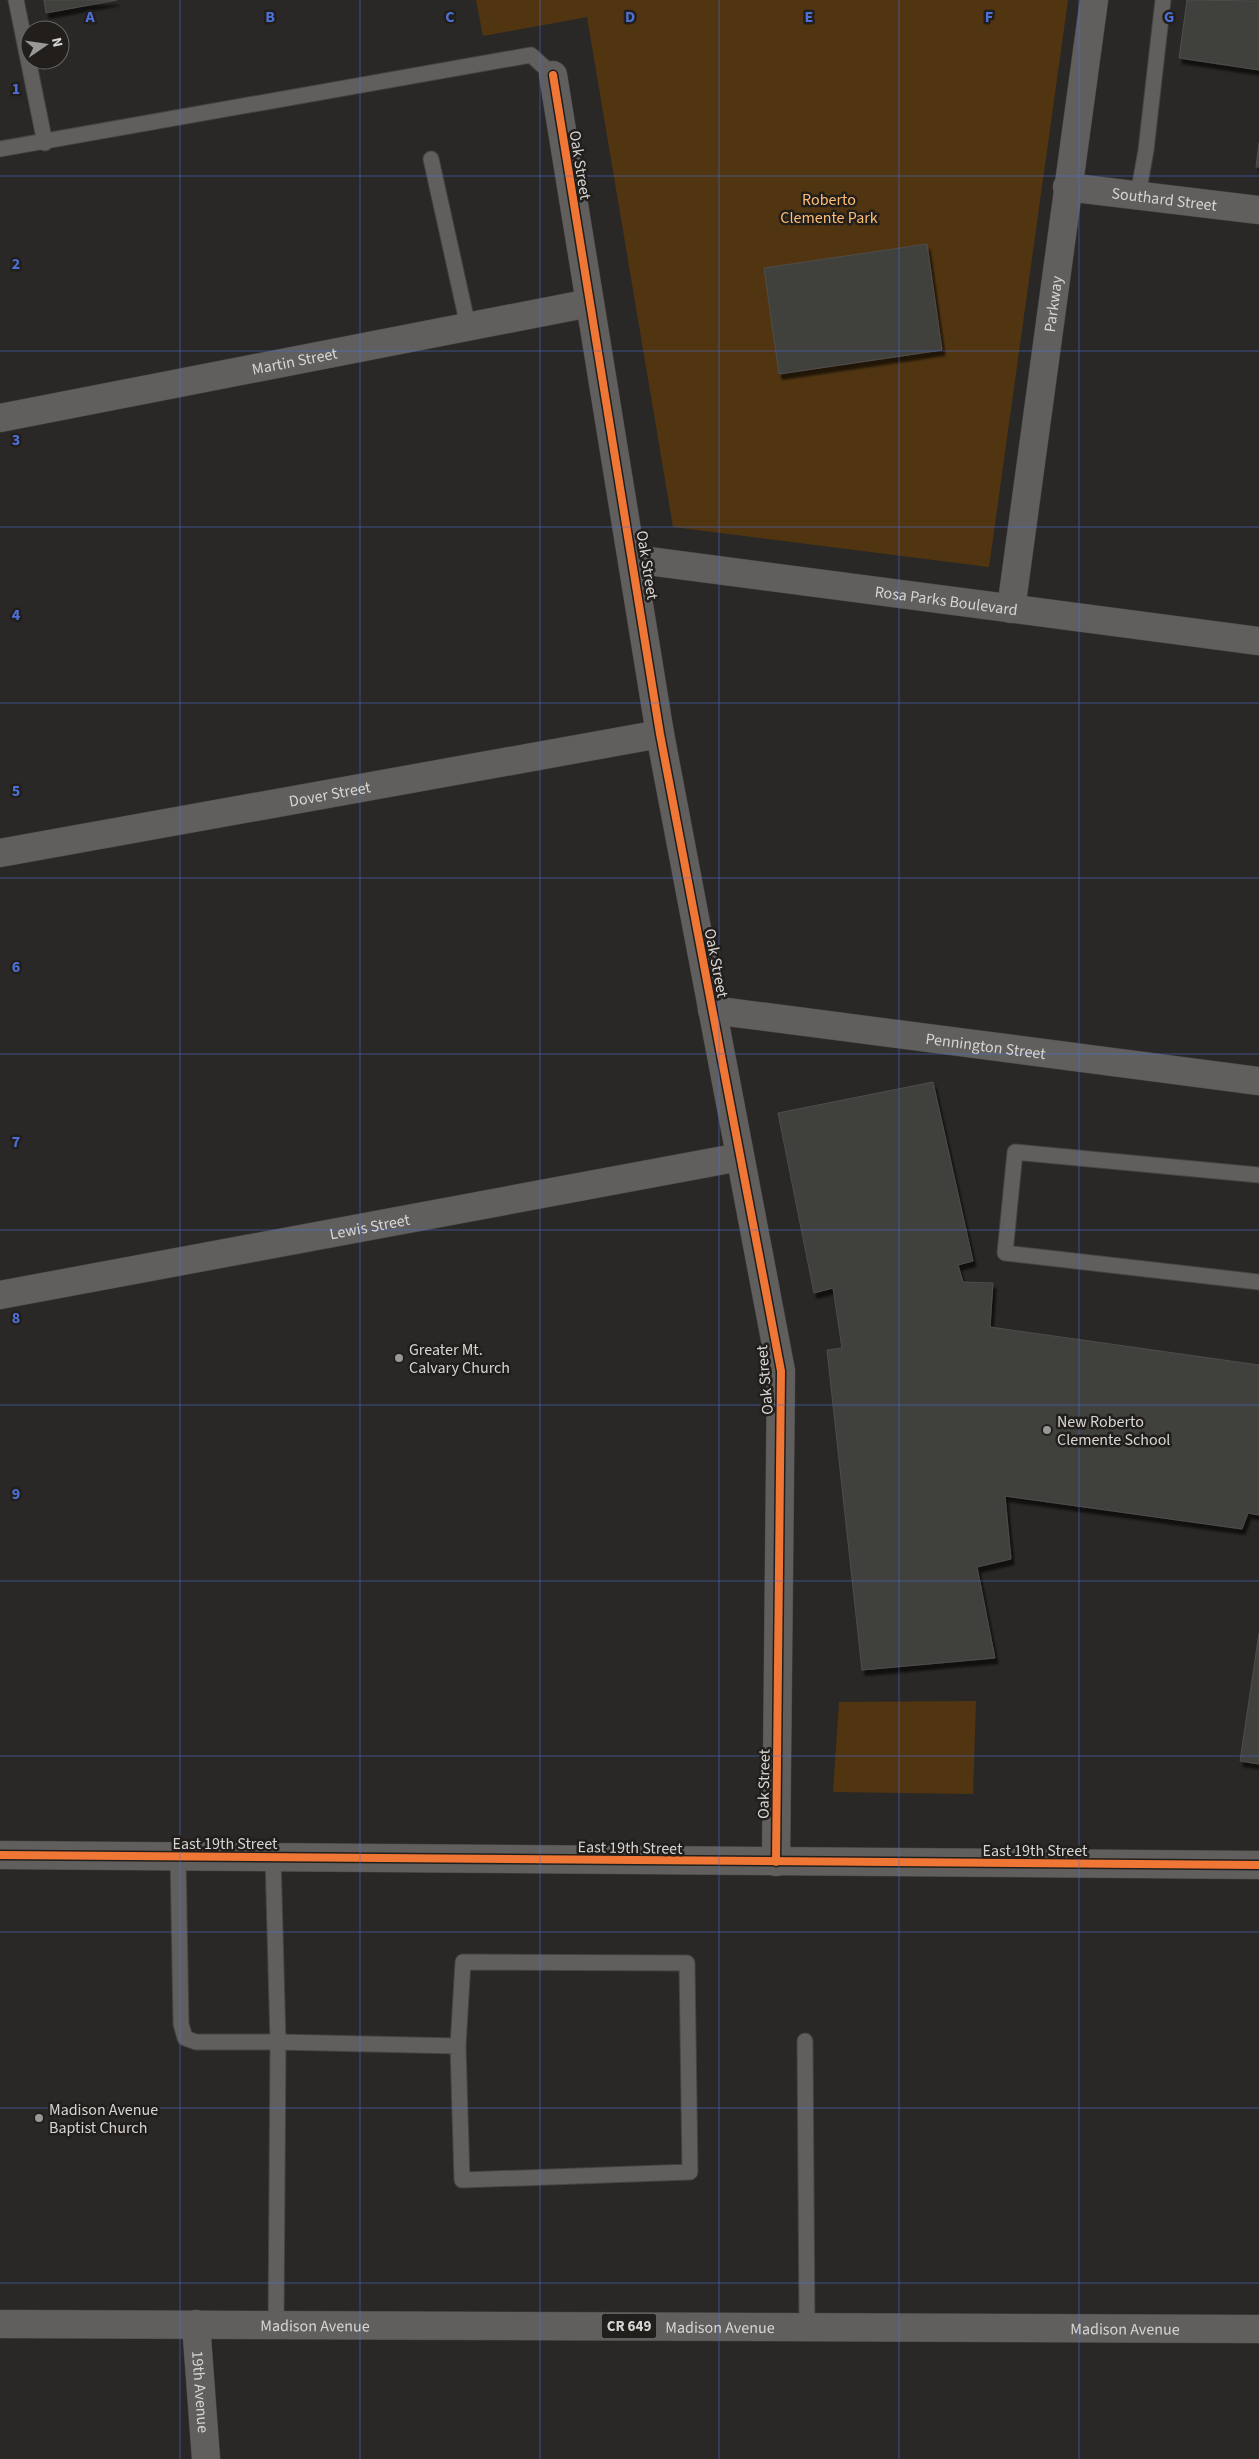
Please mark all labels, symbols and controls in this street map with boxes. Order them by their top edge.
text: A [84,6,95,28]
text: B [265,6,275,28]
text: C [445,6,455,28]
text: D [625,6,635,28]
text: E [805,6,813,28]
text: F [985,6,993,28]
text: G [1164,6,1174,28]
north arrow [20,20,70,70]
text: N [46,36,67,49]
text: 1 [12,78,20,100]
street label: Oak Street [564,129,596,202]
street label: Southard Street [1110,182,1219,217]
park label: Roberto Clemente Park [780,189,878,229]
text: 2 [12,253,20,275]
street label: Parkway [1039,274,1068,334]
street label: Martin Street [250,342,340,381]
text: 3 [12,429,20,451]
street label: Oak Street [631,529,663,602]
street label: Rosa Parks Boulevard [873,581,1019,621]
text: 4 [12,604,21,626]
street label: Dover Street [287,776,373,813]
text: 5 [12,780,20,802]
street label: Oak Street [699,927,734,1000]
text: 6 [12,956,20,978]
street label: Pennington Street [924,1028,1048,1065]
text: 7 [12,1131,20,1153]
street label: Lewis Street [328,1209,412,1245]
text: 8 [12,1307,20,1329]
place label: Greater Mt. Calvary Church [409,1339,510,1379]
street label: Oak Street [751,1344,779,1416]
marker: Greater Mt. Calvary Church [393,1352,405,1364]
place label: New Roberto Clemente School [1057,1411,1170,1451]
marker: New Roberto Clemente School [1041,1424,1053,1436]
text: 9 [12,1483,20,1505]
street label: Oak Street [752,1748,776,1819]
street label: East 19th Street [173,1833,278,1855]
street label: East 19th Street [577,1836,683,1860]
street label: East 19th Street [983,1840,1088,1862]
place label: Madison Avenue Baptist Church [49,2099,158,2139]
marker: Madison Avenue Baptist Church [33,2112,45,2124]
road number: CR 649 [602,2314,656,2338]
street label: Madison Avenue [260,2315,370,2337]
street label: Madison Avenue [665,2317,775,2339]
street label: Madison Avenue [1070,2318,1180,2341]
street label: 19th Avenue [186,2350,214,2434]

